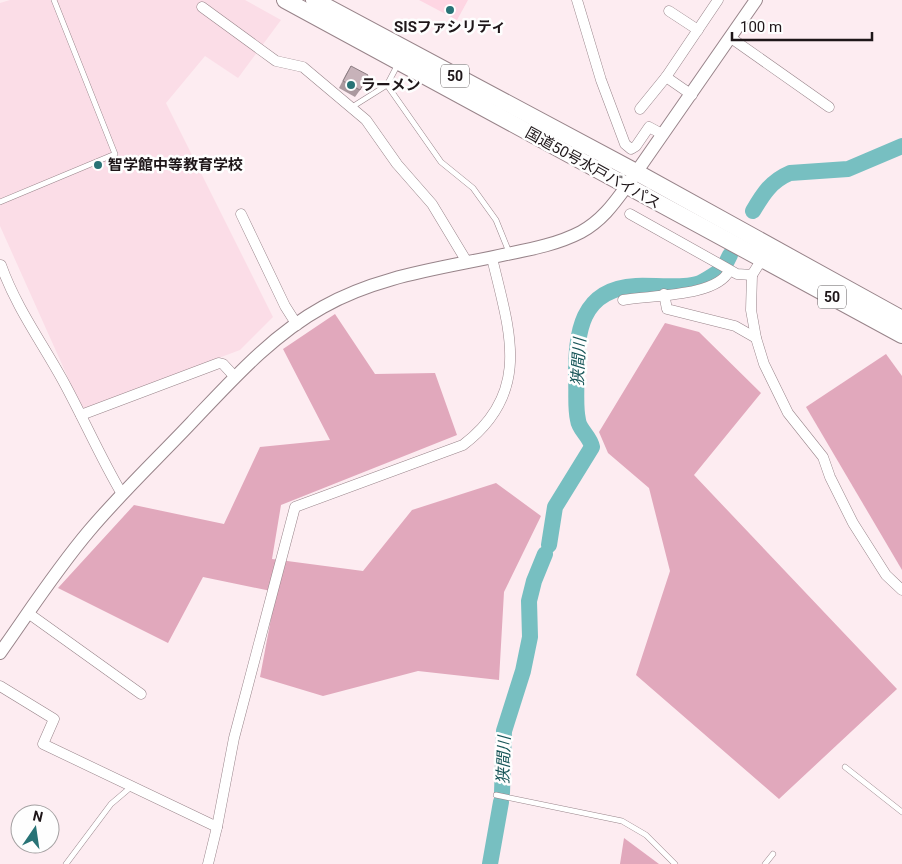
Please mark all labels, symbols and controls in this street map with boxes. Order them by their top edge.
marker: SISファシリティ [444,4,456,16]
scale bar [732,10,872,42]
place label: SISファシリティ [394,18,506,36]
text: 100 m [740,18,782,36]
road number: 50 [441,64,469,88]
place label: ラーメン [361,76,420,94]
marker: ラーメン [345,79,357,91]
street label: 国道50号水戸バイパス [522,123,664,213]
place label: 智学館中等教育学校 [108,156,243,174]
marker: 智学館中等教育学校 [92,159,104,171]
road number: 50 [818,286,846,308]
water label: 狭間川 [568,336,589,386]
water label: 狭間川 [493,734,514,784]
north arrow [10,804,60,854]
text: N [31,807,45,825]

